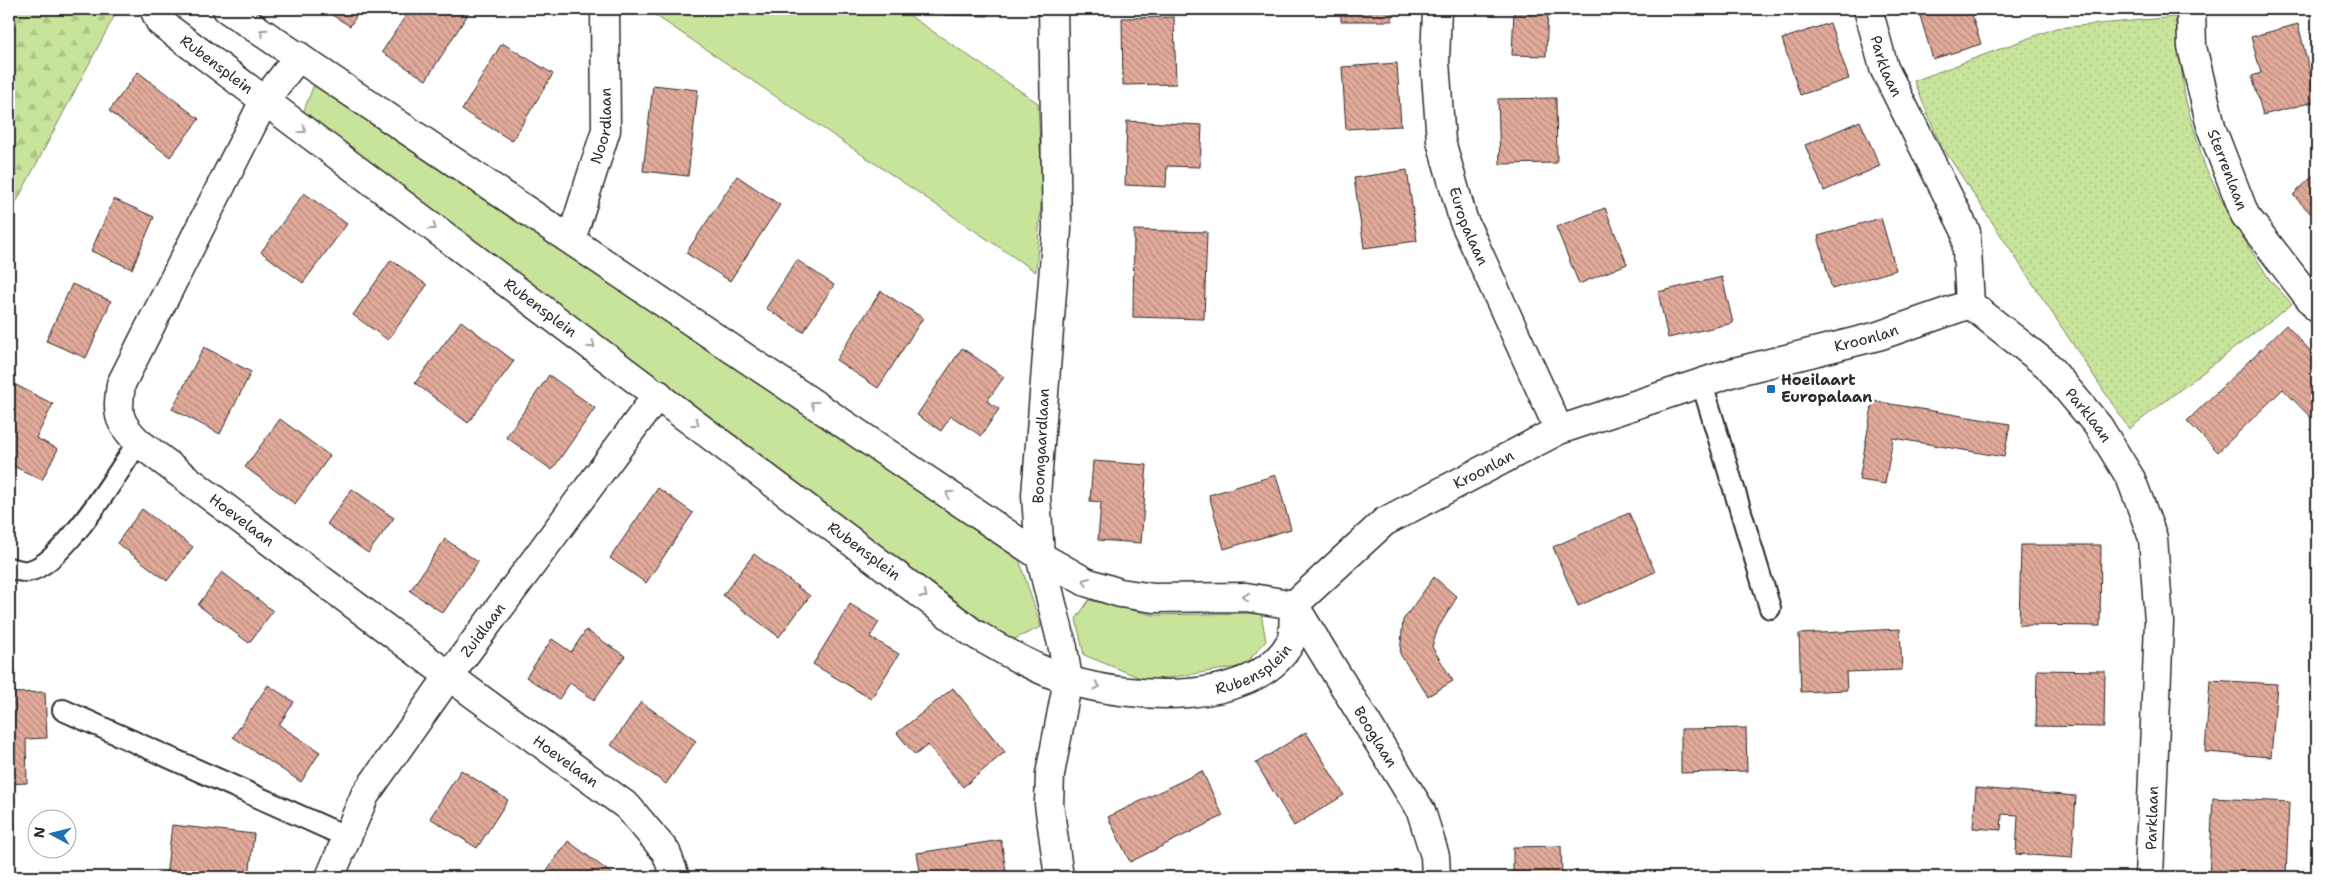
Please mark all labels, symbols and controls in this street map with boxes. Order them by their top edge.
one-way arrow [259,29,269,38]
street label: Rubensplein [176,31,257,98]
street label: Parklaan [1866,33,1907,100]
street label: Noordlaan [586,88,616,167]
one-way arrow [297,124,307,133]
street label: Sterrenlaan [2203,126,2252,213]
street label: Europalaan [1444,185,1493,269]
one-way arrow [427,221,437,230]
street label: Rubensplein [500,274,581,342]
street label: Kroonlan [1832,320,1901,357]
one-way arrow [586,339,596,348]
place label: Hoeilaart Europalaan [1781,370,1872,407]
marker: Hoeilaart Europalaan [1765,383,1777,395]
street label: Parklaan [2061,384,2116,446]
street label: Boomgaardlaan [1028,388,1054,504]
one-way arrow [811,400,820,410]
one-way arrow [690,418,699,426]
street label: Kroonlan [1450,445,1517,494]
street label: Hoevelaan [205,489,278,551]
one-way arrow [945,491,955,500]
street label: Rubensplein [823,517,905,585]
one-way arrow [1082,577,1091,588]
one-way arrow [918,590,927,598]
one-way arrow [1242,592,1250,603]
street label: Zuidlaan [456,599,510,661]
street label: Rubensplein [1213,640,1296,699]
one-way arrow [1092,680,1101,691]
street label: Booglaan [1349,703,1402,771]
street label: Hoevelaan [529,731,602,792]
street label: Parklaan [2141,786,2163,850]
north arrow [28,808,78,858]
text: N [29,826,49,839]

